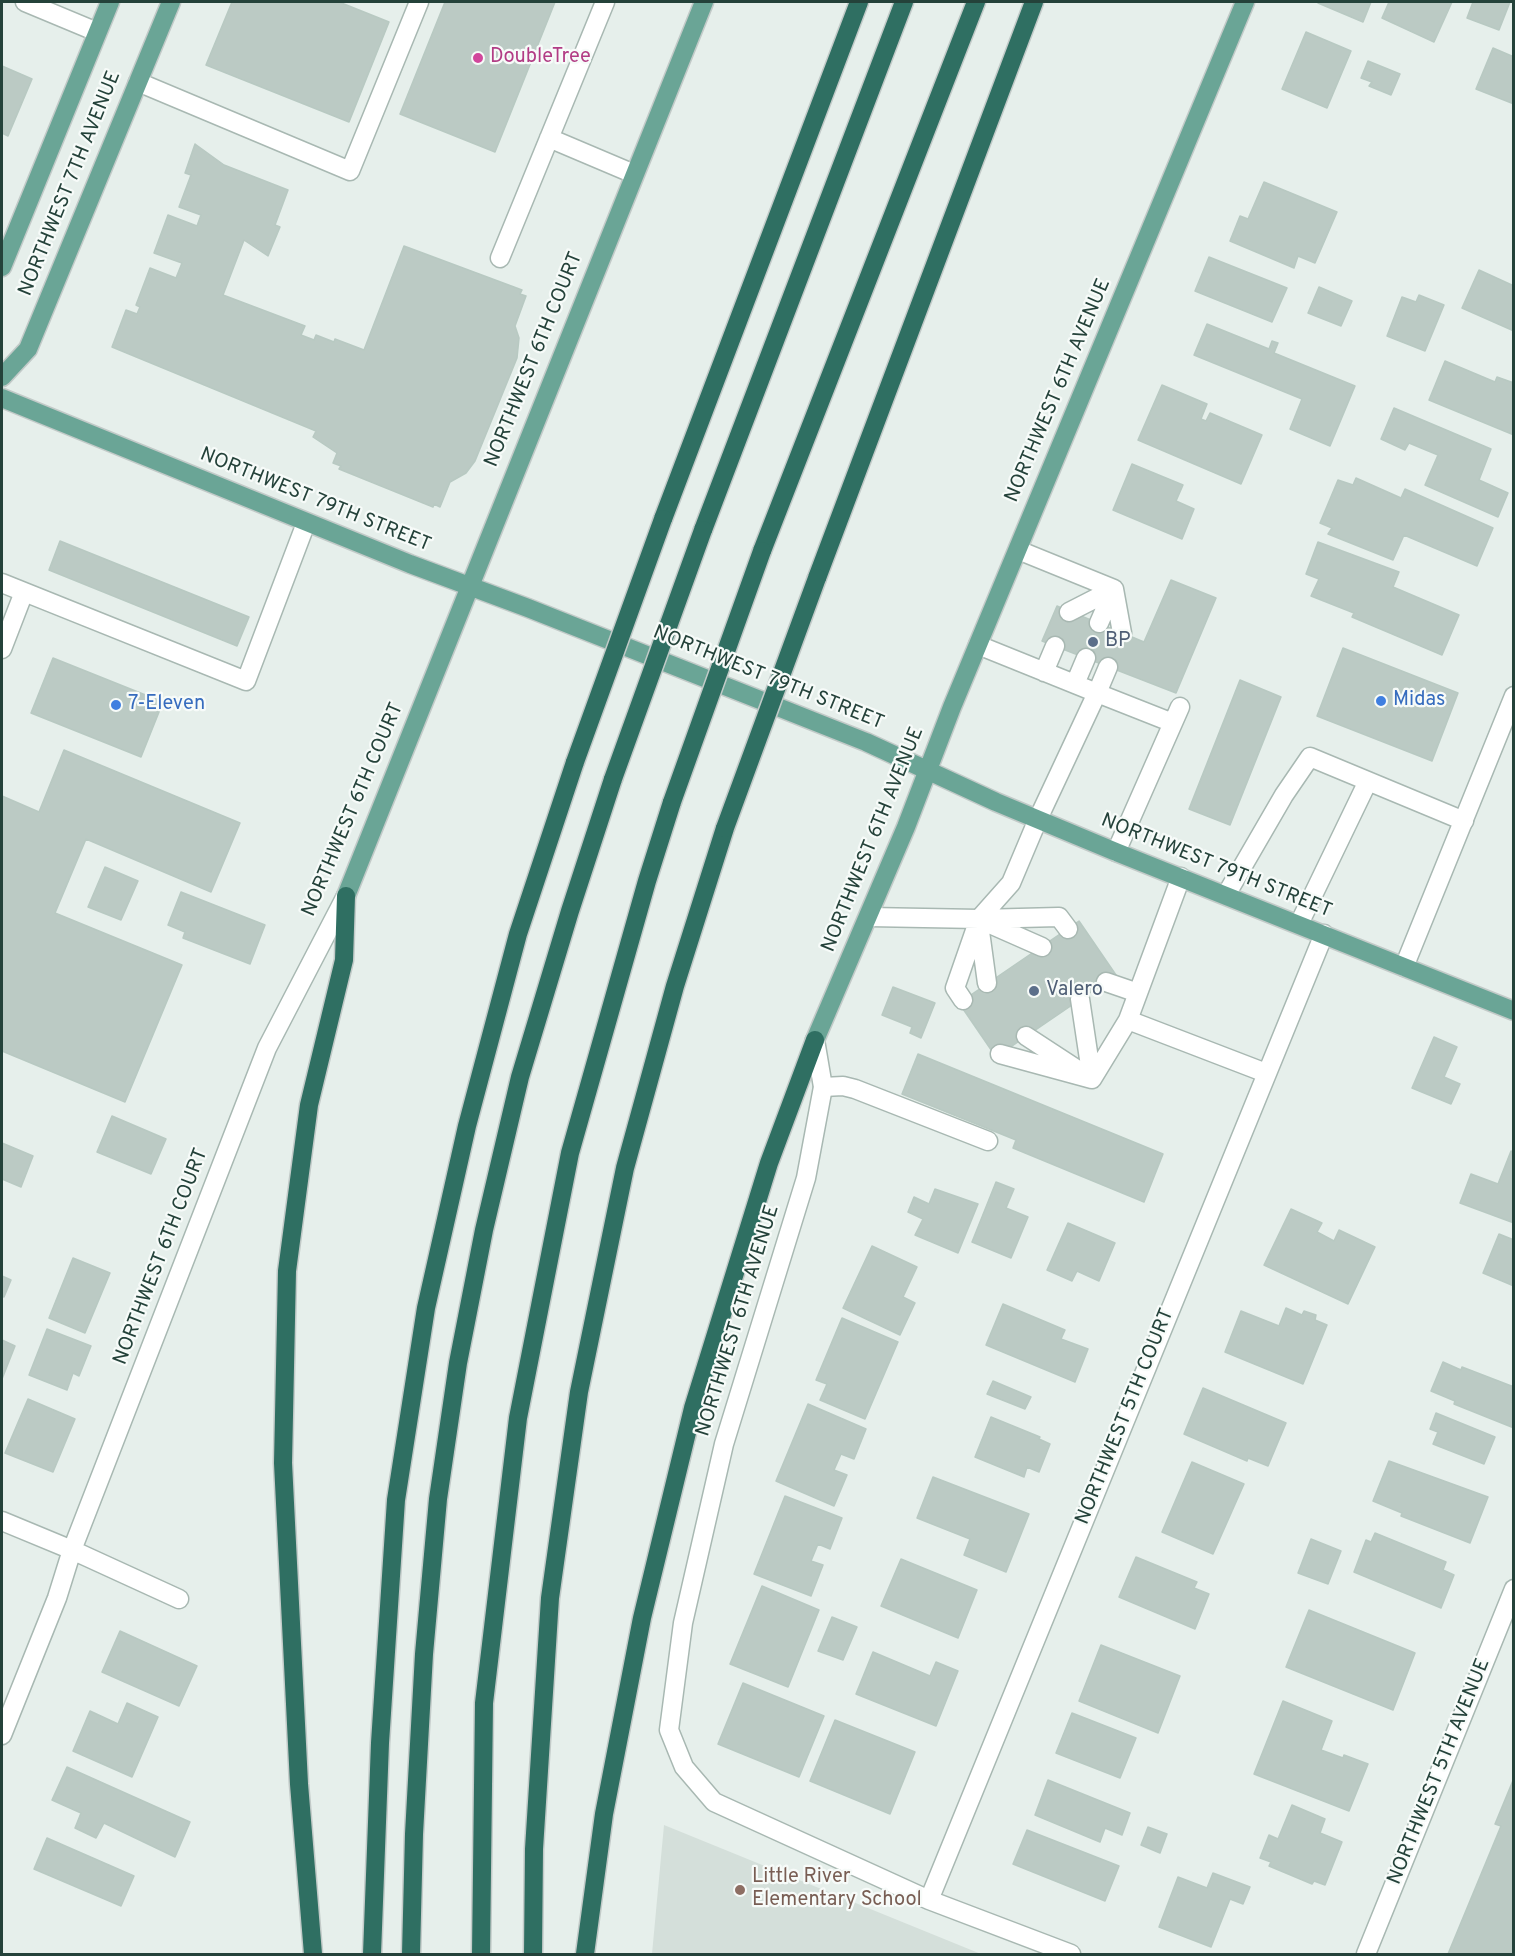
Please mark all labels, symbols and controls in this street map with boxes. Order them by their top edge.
place label: DoubleTree [490,46,591,70]
marker: DoubleTree [471,51,485,65]
street label: NORTHWEST 7TH AVENUE [15,68,127,300]
street label: NORTHWEST 6TH COURT [481,249,589,471]
street label: NORTHWEST 6TH AVENUE [1001,276,1117,506]
street label: NORTHWEST 79TH STREET [196,444,434,558]
street label: NORTHWEST 79TH STREET [649,622,887,736]
place label: BP [1105,630,1131,654]
marker: BP [1086,635,1100,649]
place label: Midas [1393,689,1445,713]
place label: 7-Eleven [128,693,205,717]
marker: Midas [1374,694,1388,708]
marker: 7-Eleven [109,698,123,712]
street label: NORTHWEST 6TH COURT [298,699,410,921]
street label: NORTHWEST 6TH AVENUE [818,724,930,956]
street label: NORTHWEST 79TH STREET [1097,810,1335,924]
place label: Valero [1046,979,1103,1003]
marker: Valero [1027,984,1041,998]
street label: NORTHWEST 6TH COURT [110,1145,214,1369]
street label: NORTHWEST 6TH AVENUE [692,1202,786,1440]
street label: NORTHWEST 5TH COURT [1072,1305,1180,1529]
street label: NORTHWEST 5TH AVENUE [1384,1655,1496,1889]
place label: Little River Elementary School [752,1866,922,1913]
marker: Little River Elementary School [733,1883,747,1897]

